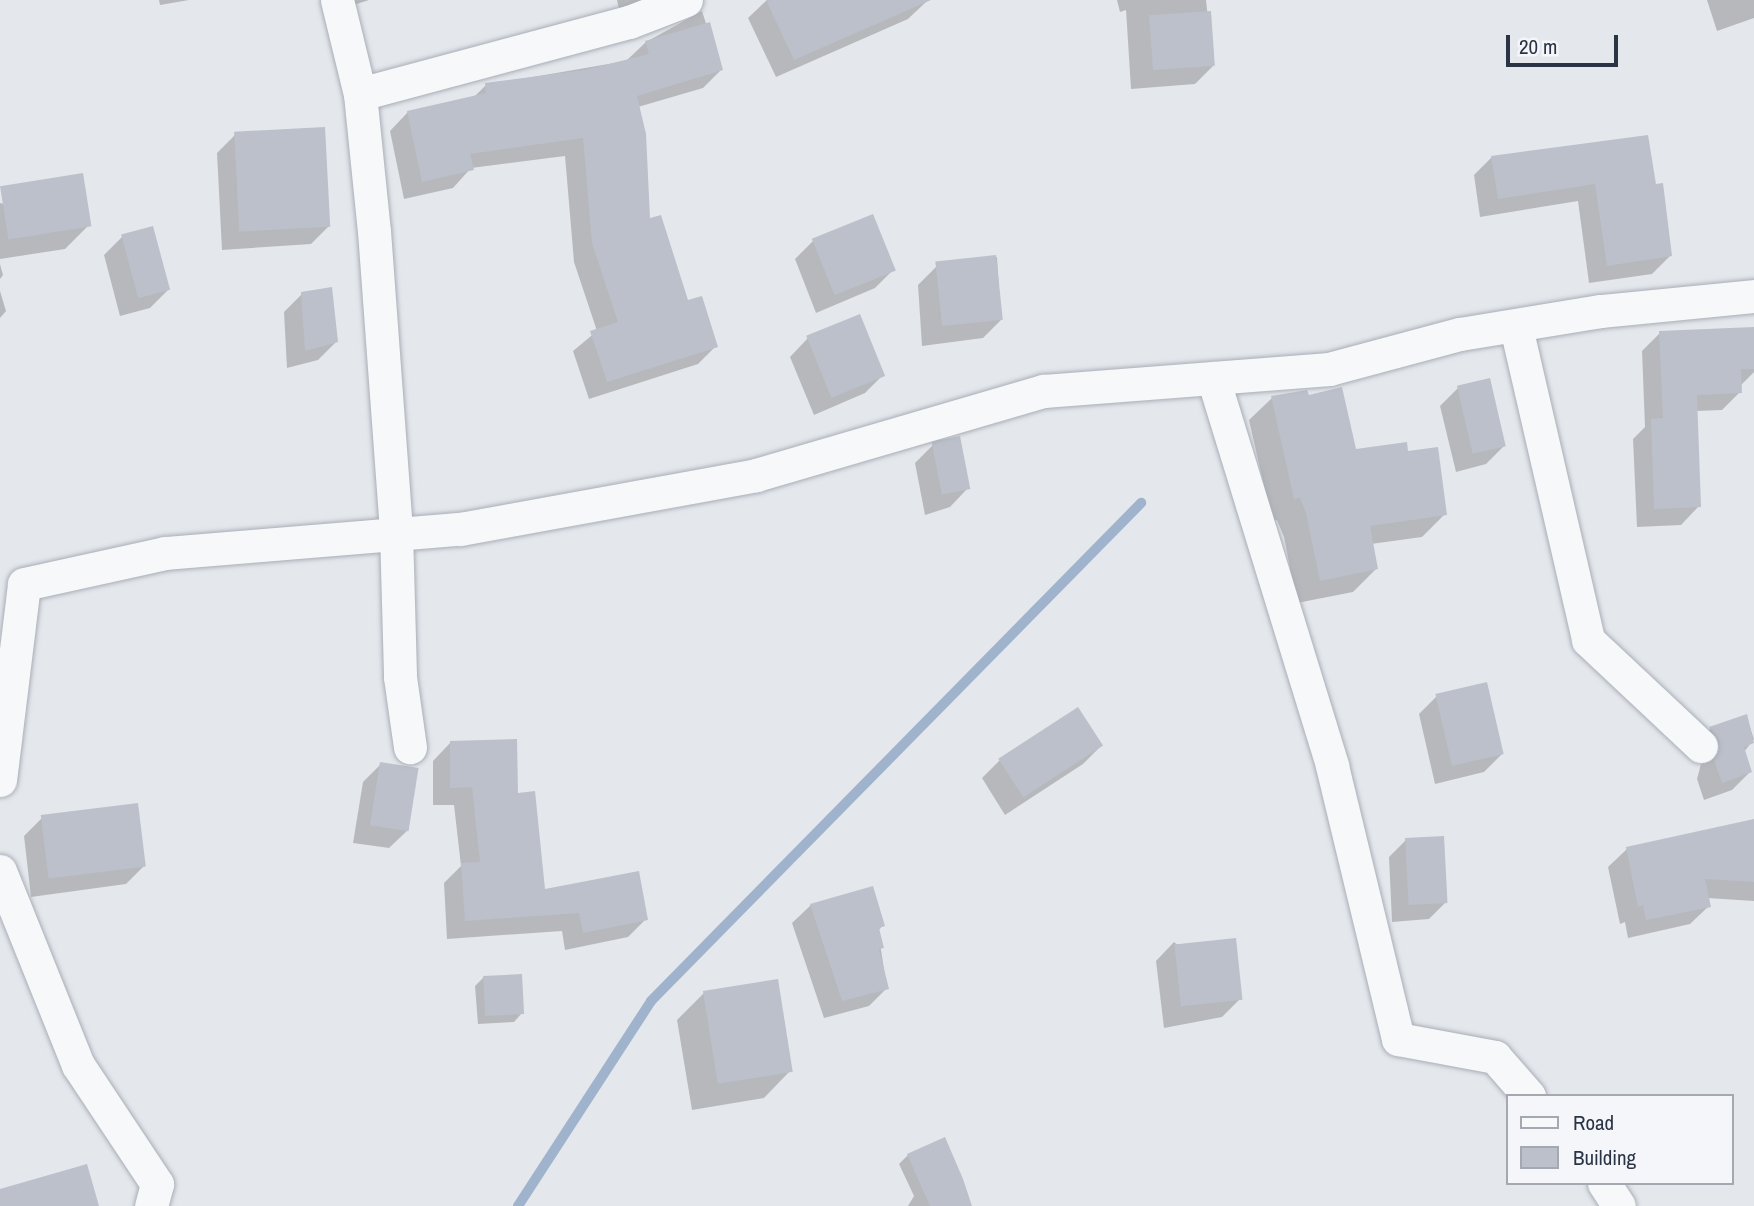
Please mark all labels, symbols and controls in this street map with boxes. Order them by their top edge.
scale bar [1509,21,1621,65]
text: 20 m [1519,32,1557,61]
legend [1506,1094,1733,1185]
text: Road [1573,1108,1614,1137]
text: Building [1573,1143,1636,1172]

